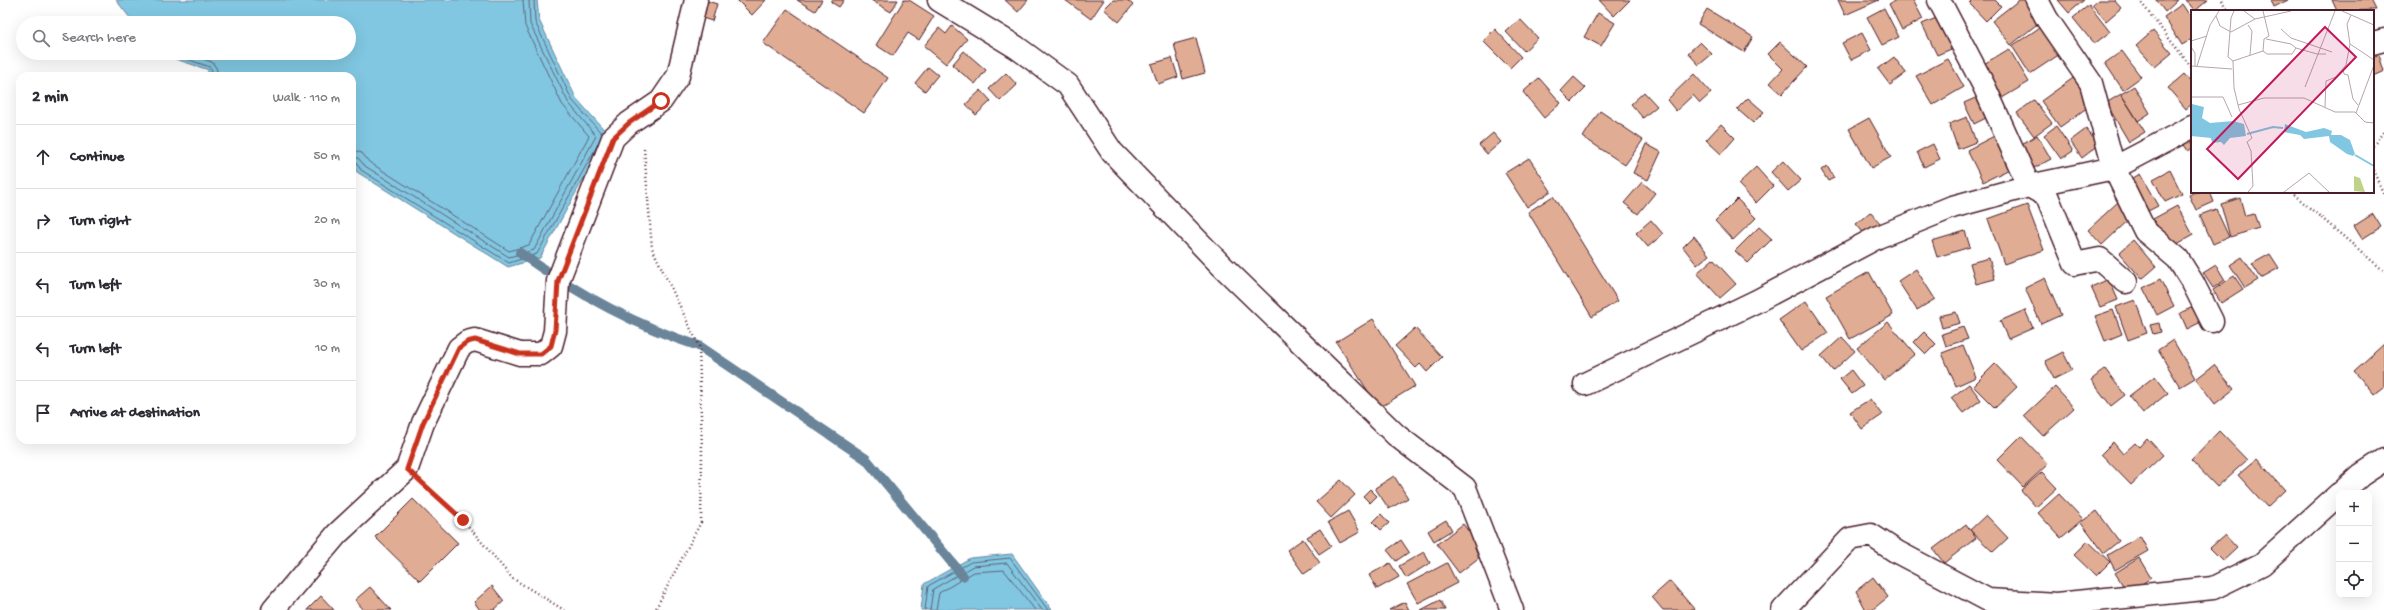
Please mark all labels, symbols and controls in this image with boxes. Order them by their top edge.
inset map [2191,10,2374,193]
search box [16,16,356,60]
icon: search [30,27,52,49]
text: Search here [62,29,136,47]
text: 2 min [32,88,68,108]
text: Walk · 110 m [273,91,340,106]
route start [652,92,670,110]
icon: ahead [32,146,54,168]
text: Continue [70,148,124,166]
text: 50 m [313,149,340,164]
icon: right [32,210,54,232]
text: Turn right [70,212,130,230]
text: 20 m [314,213,340,228]
icon: left [32,274,54,296]
text: Turn left [70,276,121,294]
text: 30 m [314,277,340,292]
icon: left [32,338,54,360]
text: Turn left [70,340,121,358]
text: 10 m [315,341,340,356]
icon: arrive [32,402,54,424]
text: Arrive at destination [70,404,200,422]
map controls [2336,490,2372,598]
button: + [2336,490,2372,526]
route end [454,511,472,529]
button: − [2336,526,2372,562]
button: locate [2336,562,2372,598]

